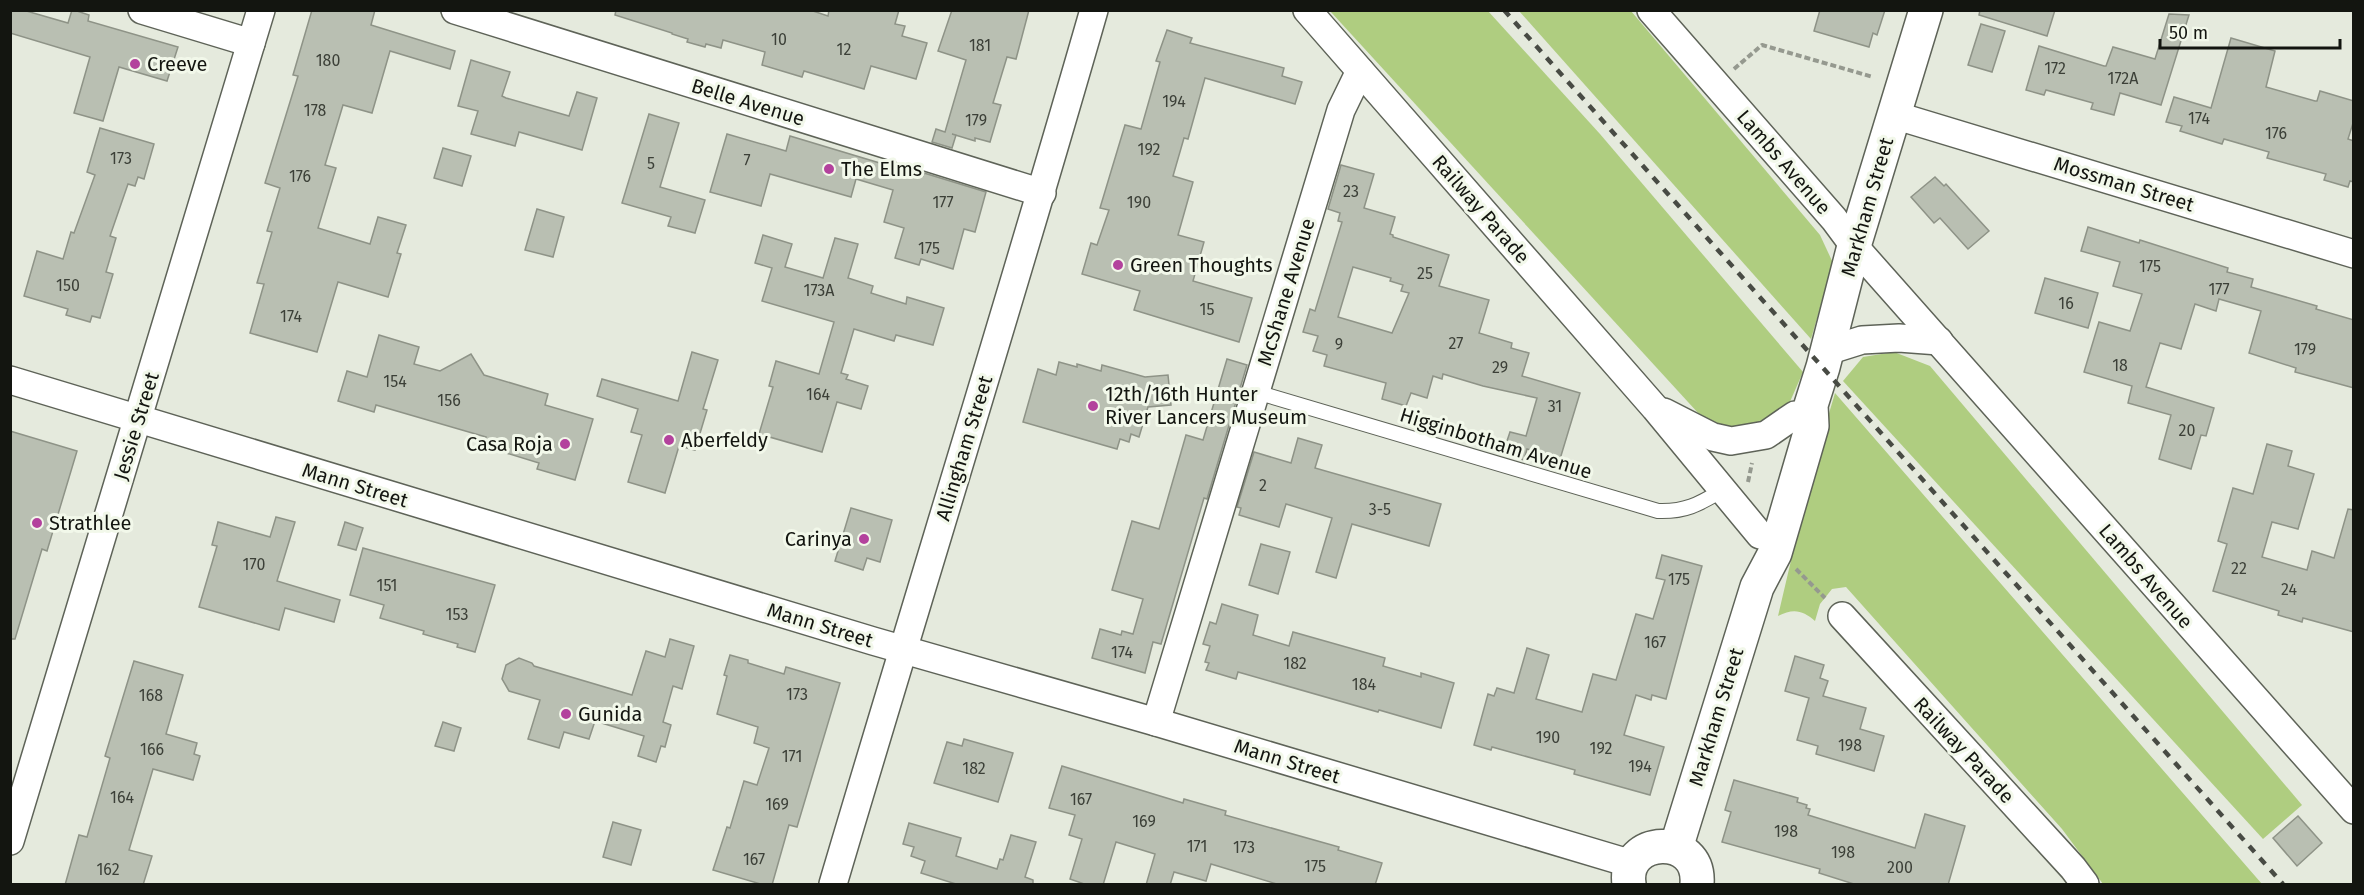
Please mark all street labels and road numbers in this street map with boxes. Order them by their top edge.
street label: Belle Avenue [688,73,808,131]
street label: Lambs Avenue [1732,105,1836,219]
street label: Markham Street [1836,134,1899,279]
street label: Railway Parade [1427,150,1535,268]
street label: Mossman Street [2051,151,2198,217]
street label: McShane Avenue [1252,215,1320,369]
street label: Jessie Street [108,368,164,483]
street label: Allingham Street [931,372,998,523]
street label: Higginbotham Avenue [1397,402,1595,484]
street label: Mann Street [299,458,412,513]
street label: Lambs Avenue [2094,519,2198,633]
street label: Mann Street [764,598,877,653]
street label: Markham Street [1684,644,1749,789]
street label: Railway Parade [1909,692,2019,808]
street label: Mann Street [1231,734,1344,789]

